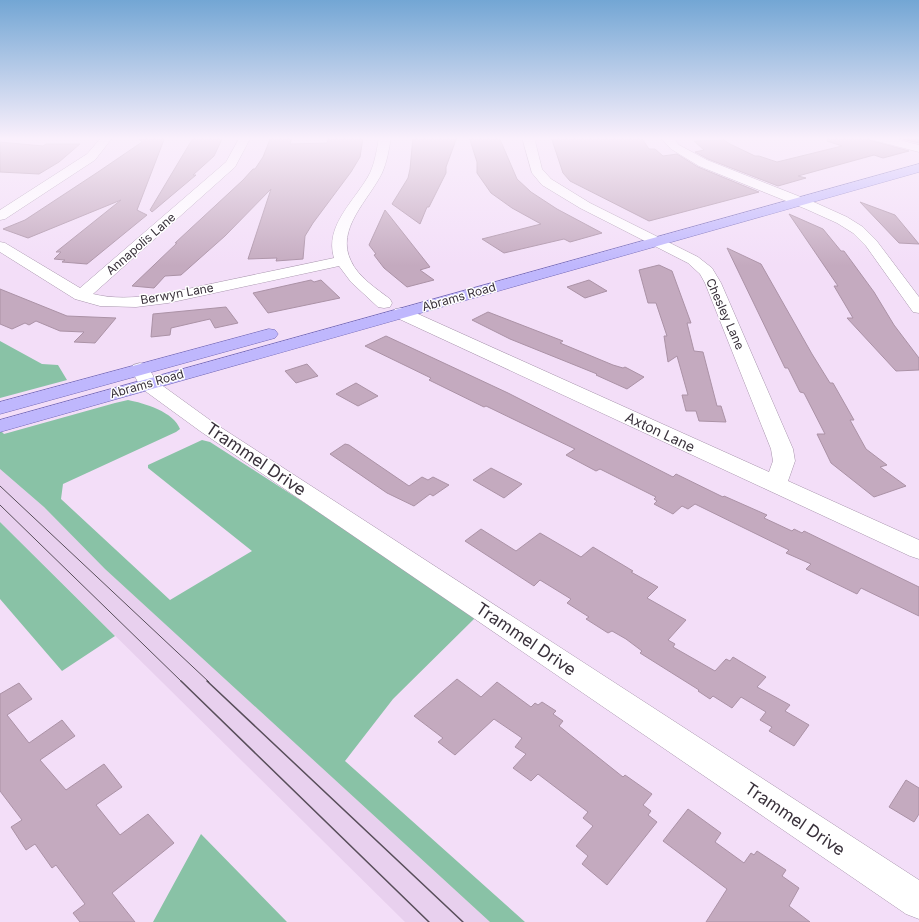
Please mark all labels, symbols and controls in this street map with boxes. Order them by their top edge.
street label: Annapolis Lane [103,209,178,278]
street label: Chesley Lane [703,276,748,352]
street label: Abrams Road [420,279,497,314]
street label: Berwyn Lane [139,280,215,307]
street label: Abrams Road [108,366,185,401]
street label: Axton Lane [623,408,698,455]
street label: Trammel Drive [202,418,310,500]
street label: Trammel Drive [472,598,580,680]
street label: Trammel Drive [741,778,849,860]

